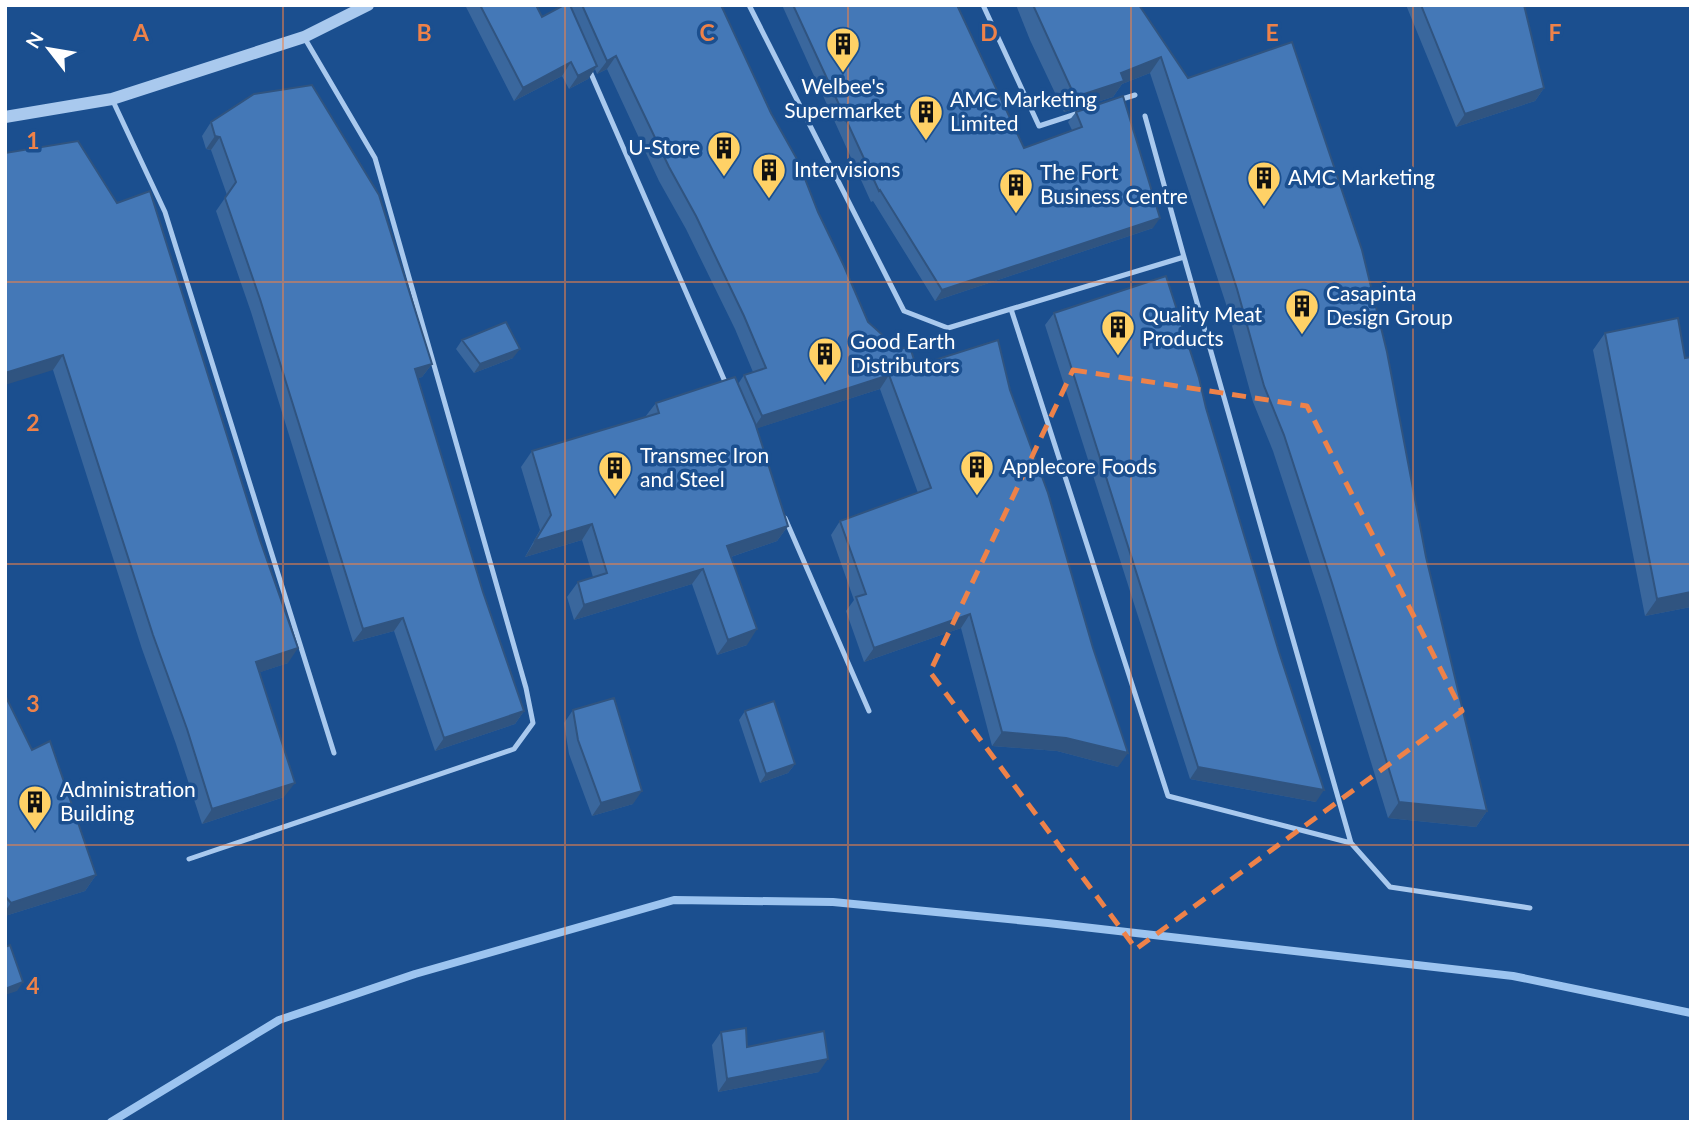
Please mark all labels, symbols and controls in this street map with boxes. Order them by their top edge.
north arrow [14,14,84,84]
text: A [132,18,150,46]
text: B [416,18,432,46]
text: C [699,18,715,46]
text: D [980,18,998,46]
text: E [1265,18,1279,46]
text: F [1548,18,1562,46]
building icon: Welbee's Supermarket [824,25,862,74]
text: N [20,28,48,52]
place label: Welbee's Supermarket [784,73,902,122]
place label: AMC Marketing Limited [950,86,1097,135]
building icon: AMC Marketing Limited [907,93,945,142]
text: 1 [26,126,40,154]
building icon: U-Store [705,129,743,178]
place label: U-Store [628,134,700,159]
building icon: Intervisions [750,151,788,200]
place label: Intervisions [794,156,900,181]
place label: The Fort Business Centre [1040,159,1188,208]
building icon: AMC Marketing [1245,159,1283,208]
place label: AMC Marketing [1288,164,1435,189]
building icon: The Fort Business Centre [997,166,1035,215]
place label: Casapinta Design Group [1326,280,1453,329]
building icon: Casapinta Design Group [1283,287,1321,336]
place label: Quality Meat Products [1142,301,1263,350]
building icon: Quality Meat Products [1099,308,1137,357]
place label: Good Earth Distributors [850,328,960,377]
building icon: Good Earth Distributors [806,335,844,384]
text: 2 [26,408,40,436]
place label: Transmec Iron and Steel [640,442,769,491]
building icon: Applecore Foods [958,448,996,497]
building icon: Transmec Iron and Steel [596,449,634,498]
place label: Applecore Foods [1002,453,1157,478]
text: 3 [26,689,40,717]
place label: Administration Building [60,776,196,825]
building icon: Administration Building [16,783,54,832]
text: 4 [26,971,40,999]

